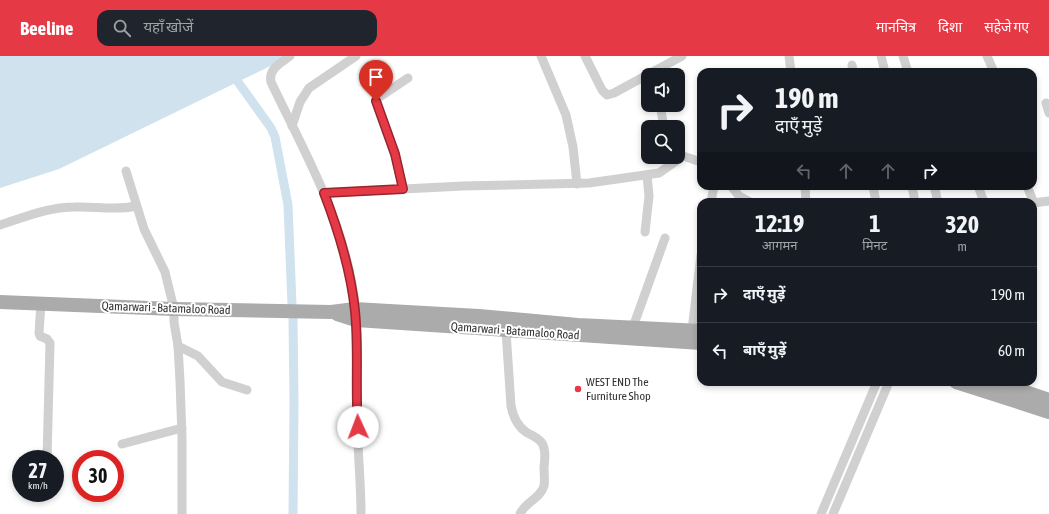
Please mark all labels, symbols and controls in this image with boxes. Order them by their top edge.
search box [97,10,377,46]
text: Beeline [20,17,73,39]
icon: search [111,17,133,39]
text: यहाँ खोजें [143,18,193,35]
text: मानचित्र [876,19,916,35]
text: दिशा [938,19,962,35]
text: सहेजे गए [984,19,1029,35]
pin [359,60,393,101]
icon: arrive [365,66,387,88]
map controls [641,68,685,164]
button: sound [641,68,685,112]
text: 190 m [775,82,838,114]
icon: right [709,84,761,136]
text: दाएँ मुड़ें [775,115,822,136]
button: search [641,120,685,164]
icon: left [793,160,815,182]
icon: ahead [835,160,857,182]
icon: ahead [877,160,899,182]
icon: right [919,160,941,182]
text: 12:19 [755,210,804,237]
text: 1 [869,210,880,237]
text: 320 [945,211,979,238]
text: आगमन [762,238,797,253]
text: मिनट [862,238,887,253]
text: m [957,239,967,254]
icon: right [709,284,731,306]
text: दाएँ मुड़ें [743,285,785,302]
text: 190 m [991,286,1025,303]
street label: Qamarwari - Batamaloo Road [101,299,231,317]
street label: Qamarwari - Batamaloo Road [450,320,580,342]
icon: left [709,340,731,362]
text: बाएँ मुड़ें [743,341,786,358]
text: 60 m [998,342,1025,359]
place label: WEST END The Furniture Shop [586,375,651,403]
marker: WEST END The Furniture Shop [573,384,583,394]
position arrow [337,406,379,448]
speed limit sign: 30 [72,450,124,502]
text: 27 [29,459,47,482]
text: km/h [28,480,48,491]

